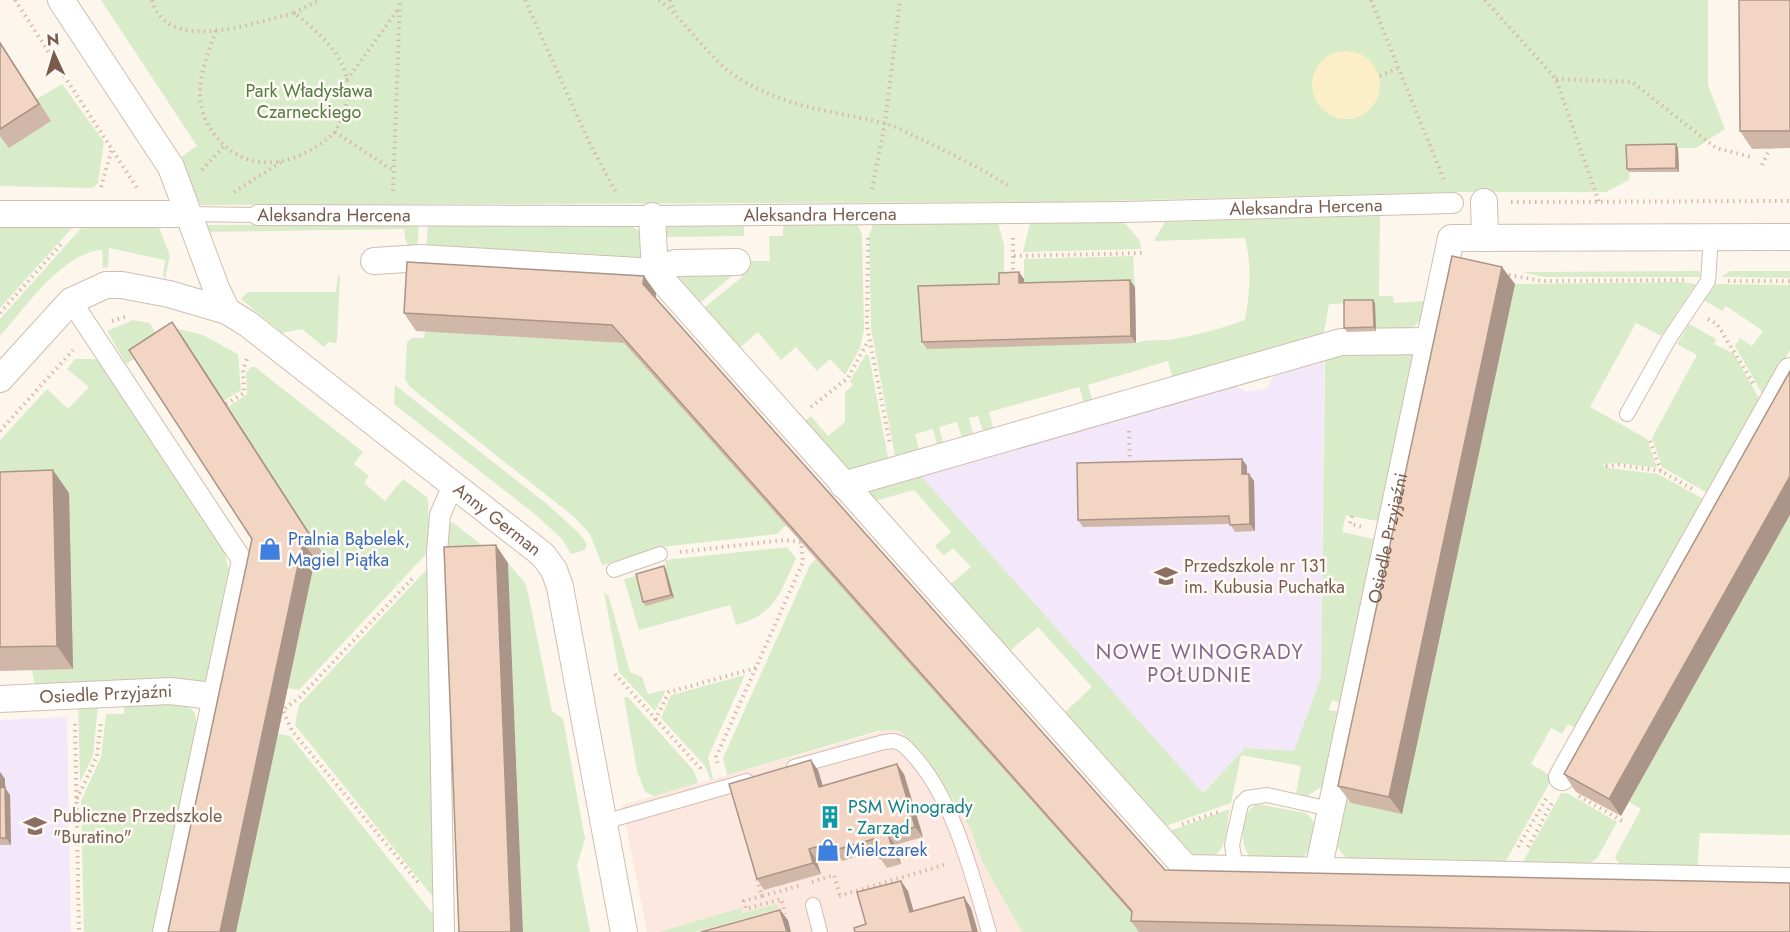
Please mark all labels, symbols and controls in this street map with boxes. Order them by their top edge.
north arrow [24,24,84,84]
text: N [46,28,60,51]
park label: Park Władysława Czarneckiego [245,78,373,125]
street label: Aleksandra Hercena [1229,192,1383,222]
street label: Aleksandra Hercena [743,201,897,228]
street label: Aleksandra Hercena [257,202,411,228]
street label: Osiedle Przyjaźni [1362,471,1414,606]
street label: Anny German [448,476,547,562]
place label: Pralnia Bąbelek, Magiel Piątka [288,526,410,573]
shop icon: Pralnia Bąbelek, Magiel Piątka [257,536,283,562]
place label: Przedszkole nr 131 im. Kubusia Puchatka [1184,553,1345,600]
school or university icon: Przedszkole nr 131 im. Kubusia Puchatka [1153,563,1179,589]
district label: NOWE WINOGRADY POŁUDNIE [1096,638,1304,690]
street label: Osiedle Przyjaźni [39,678,173,710]
place label: PSM Winogrady - Zarząd [848,794,973,841]
place label: Publiczne Przedszkole "Buratino" [53,803,222,850]
building icon: PSM Winogrady - Zarząd [817,804,843,830]
school or university icon: Publiczne Przedszkole "Buratino" [22,813,48,839]
shop icon: Mielczarek [815,837,841,863]
place label: Mielczarek [846,837,927,863]

